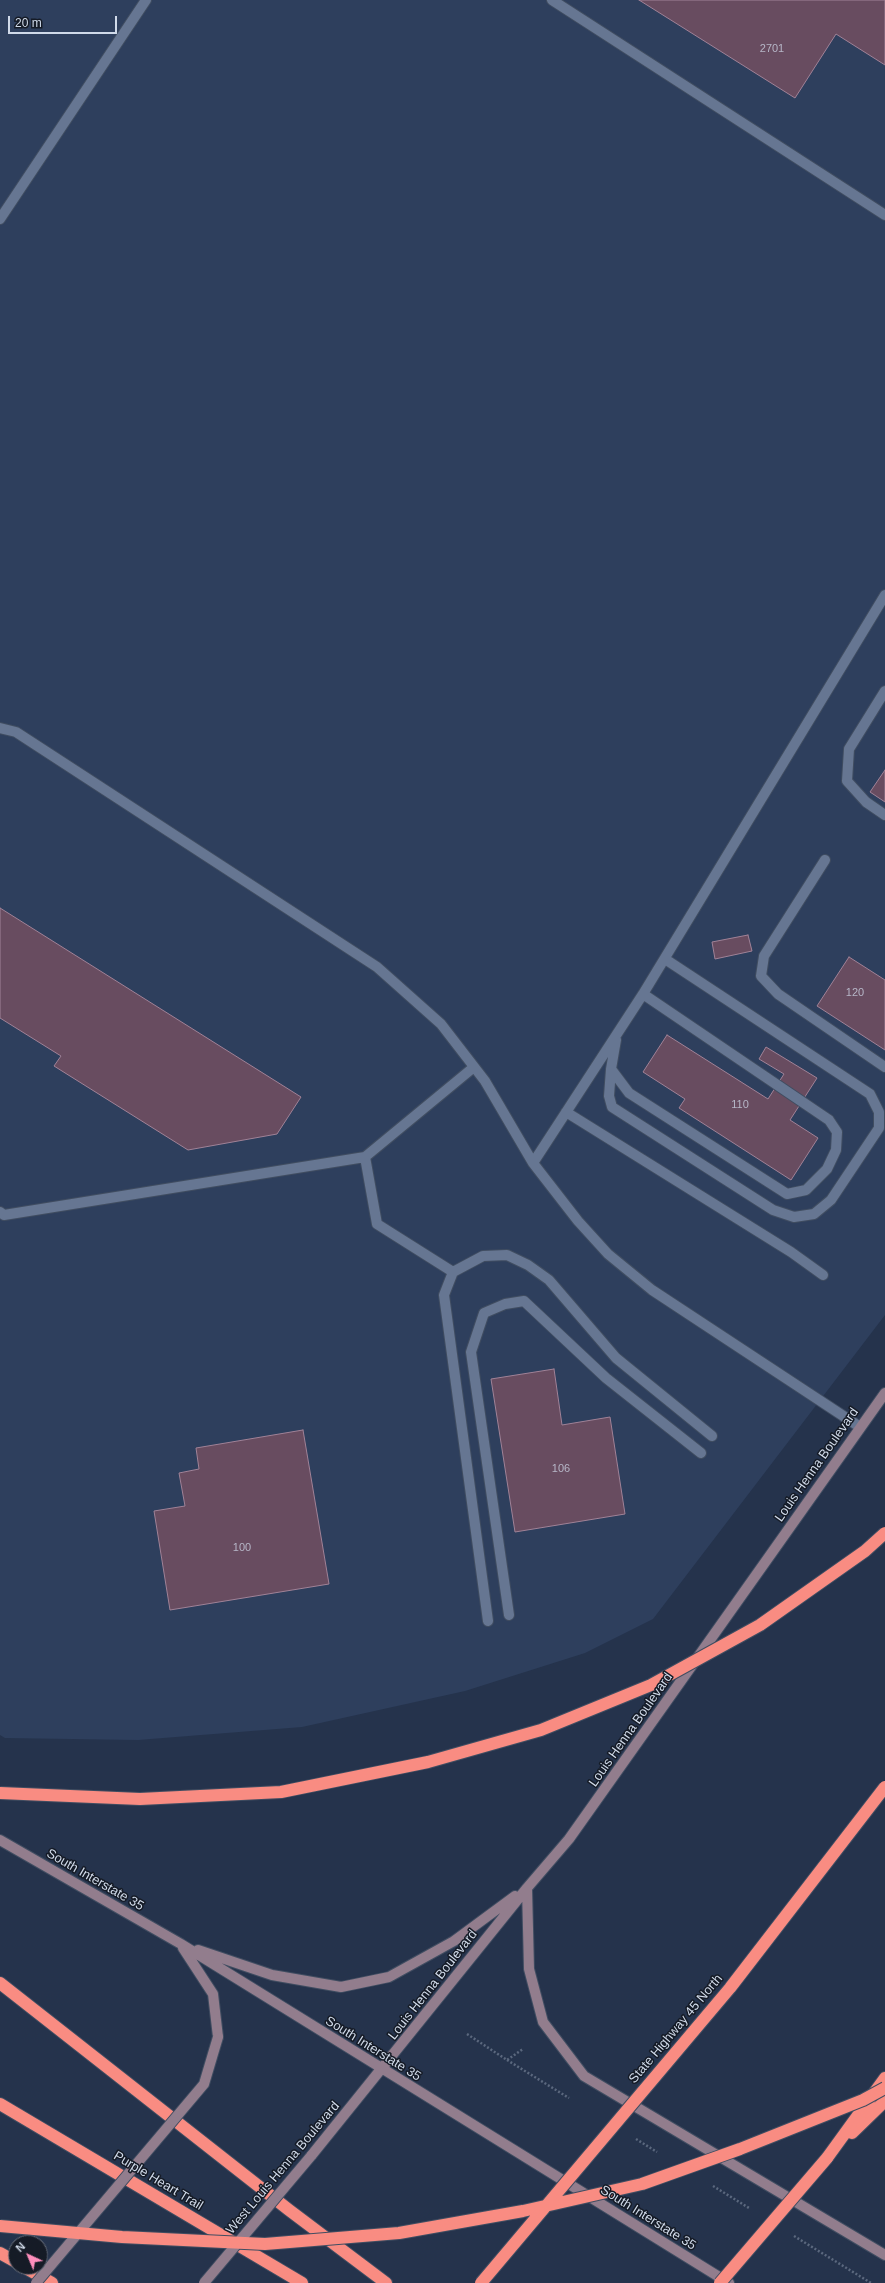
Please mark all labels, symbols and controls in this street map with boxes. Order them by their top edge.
scale bar [10,8,119,34]
text: 20 m [15,16,42,30]
house number: 2701 [760,42,784,56]
house number: 120 [846,986,864,1000]
house number: 110 [731,1098,749,1112]
street label: Louis Henna Boulevard [772,1405,862,1525]
house number: 106 [552,1462,570,1476]
house number: 100 [233,1541,251,1555]
street label: Louis Henna Boulevard [586,1670,676,1790]
street label: South Interstate 35 [44,1846,146,1914]
street label: Louis Henna Boulevard [385,1927,481,2043]
street label: State Highway 45 North [626,1971,726,2087]
street label: South Interstate 35 [322,2013,424,2085]
street label: West Louis Henna Boulevard [223,2099,343,2237]
street label: Purple Heart Trail [111,2148,205,2214]
street label: South Interstate 35 [597,2182,699,2254]
north arrow [8,2235,48,2275]
text: N [13,2240,27,2254]

